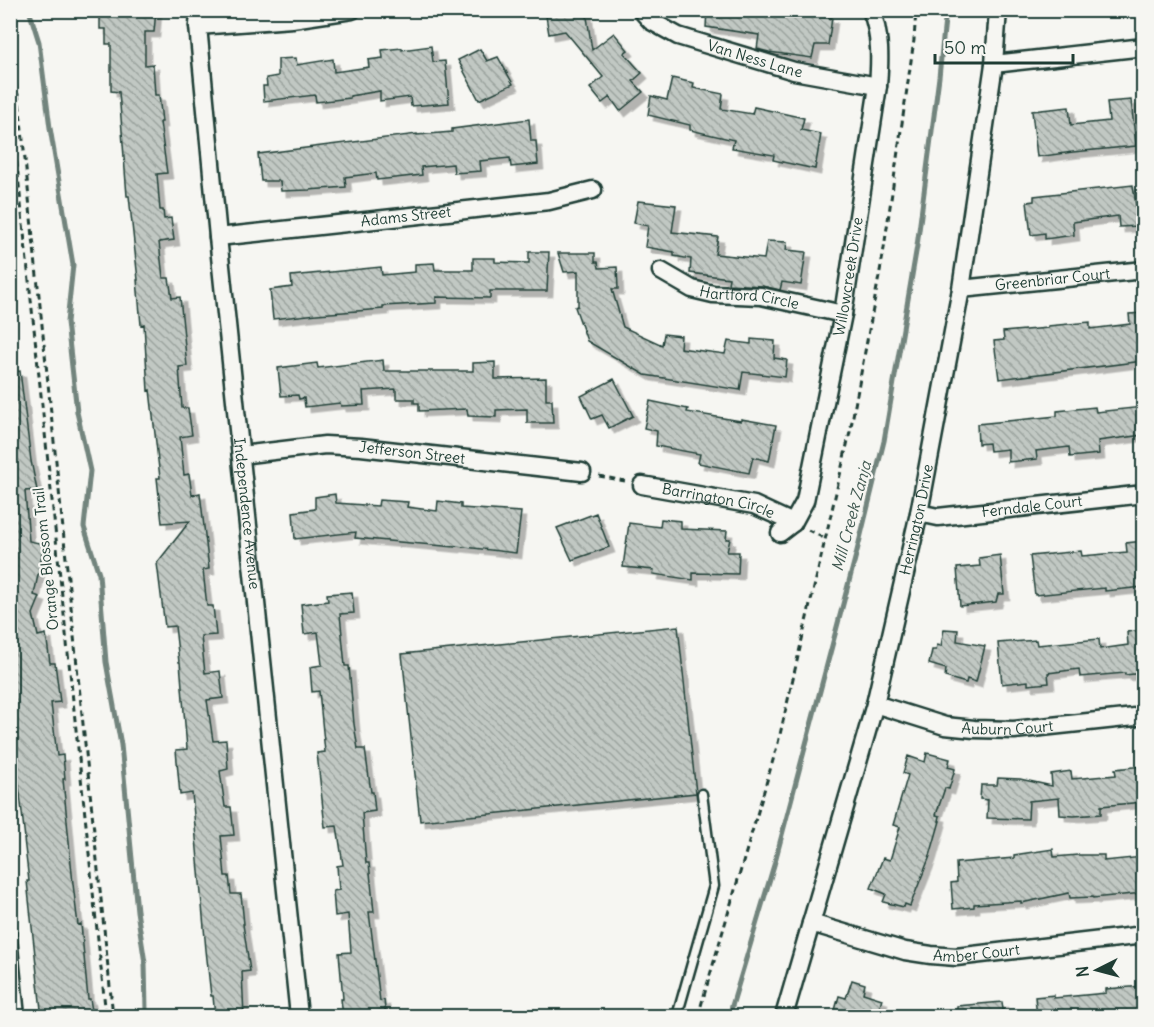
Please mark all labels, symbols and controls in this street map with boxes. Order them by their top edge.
scale bar [935,27,1073,65]
street label: Van Ness Lane [705,35,804,81]
text: 50 m [944,36,986,59]
street label: Adams Street [360,202,452,230]
street label: Willowcreek Drive [829,216,867,338]
street label: Greenbriar Court [994,264,1111,294]
street label: Hartford Circle [698,281,801,313]
street label: Independence Avenue [230,437,265,590]
street label: Jefferson Street [358,437,466,468]
water label: Mill Creek Zanja [827,458,876,573]
street label: Herrington Drive [895,463,937,577]
street label: Barrington Circle [660,479,778,522]
street label: Orange Blossom Trail [29,487,62,631]
street label: Ferndale Court [981,491,1083,521]
street label: Auburn Court [961,716,1054,739]
street label: Amber Court [932,940,1021,966]
north arrow [1067,940,1127,1000]
text: N [1072,965,1093,978]

